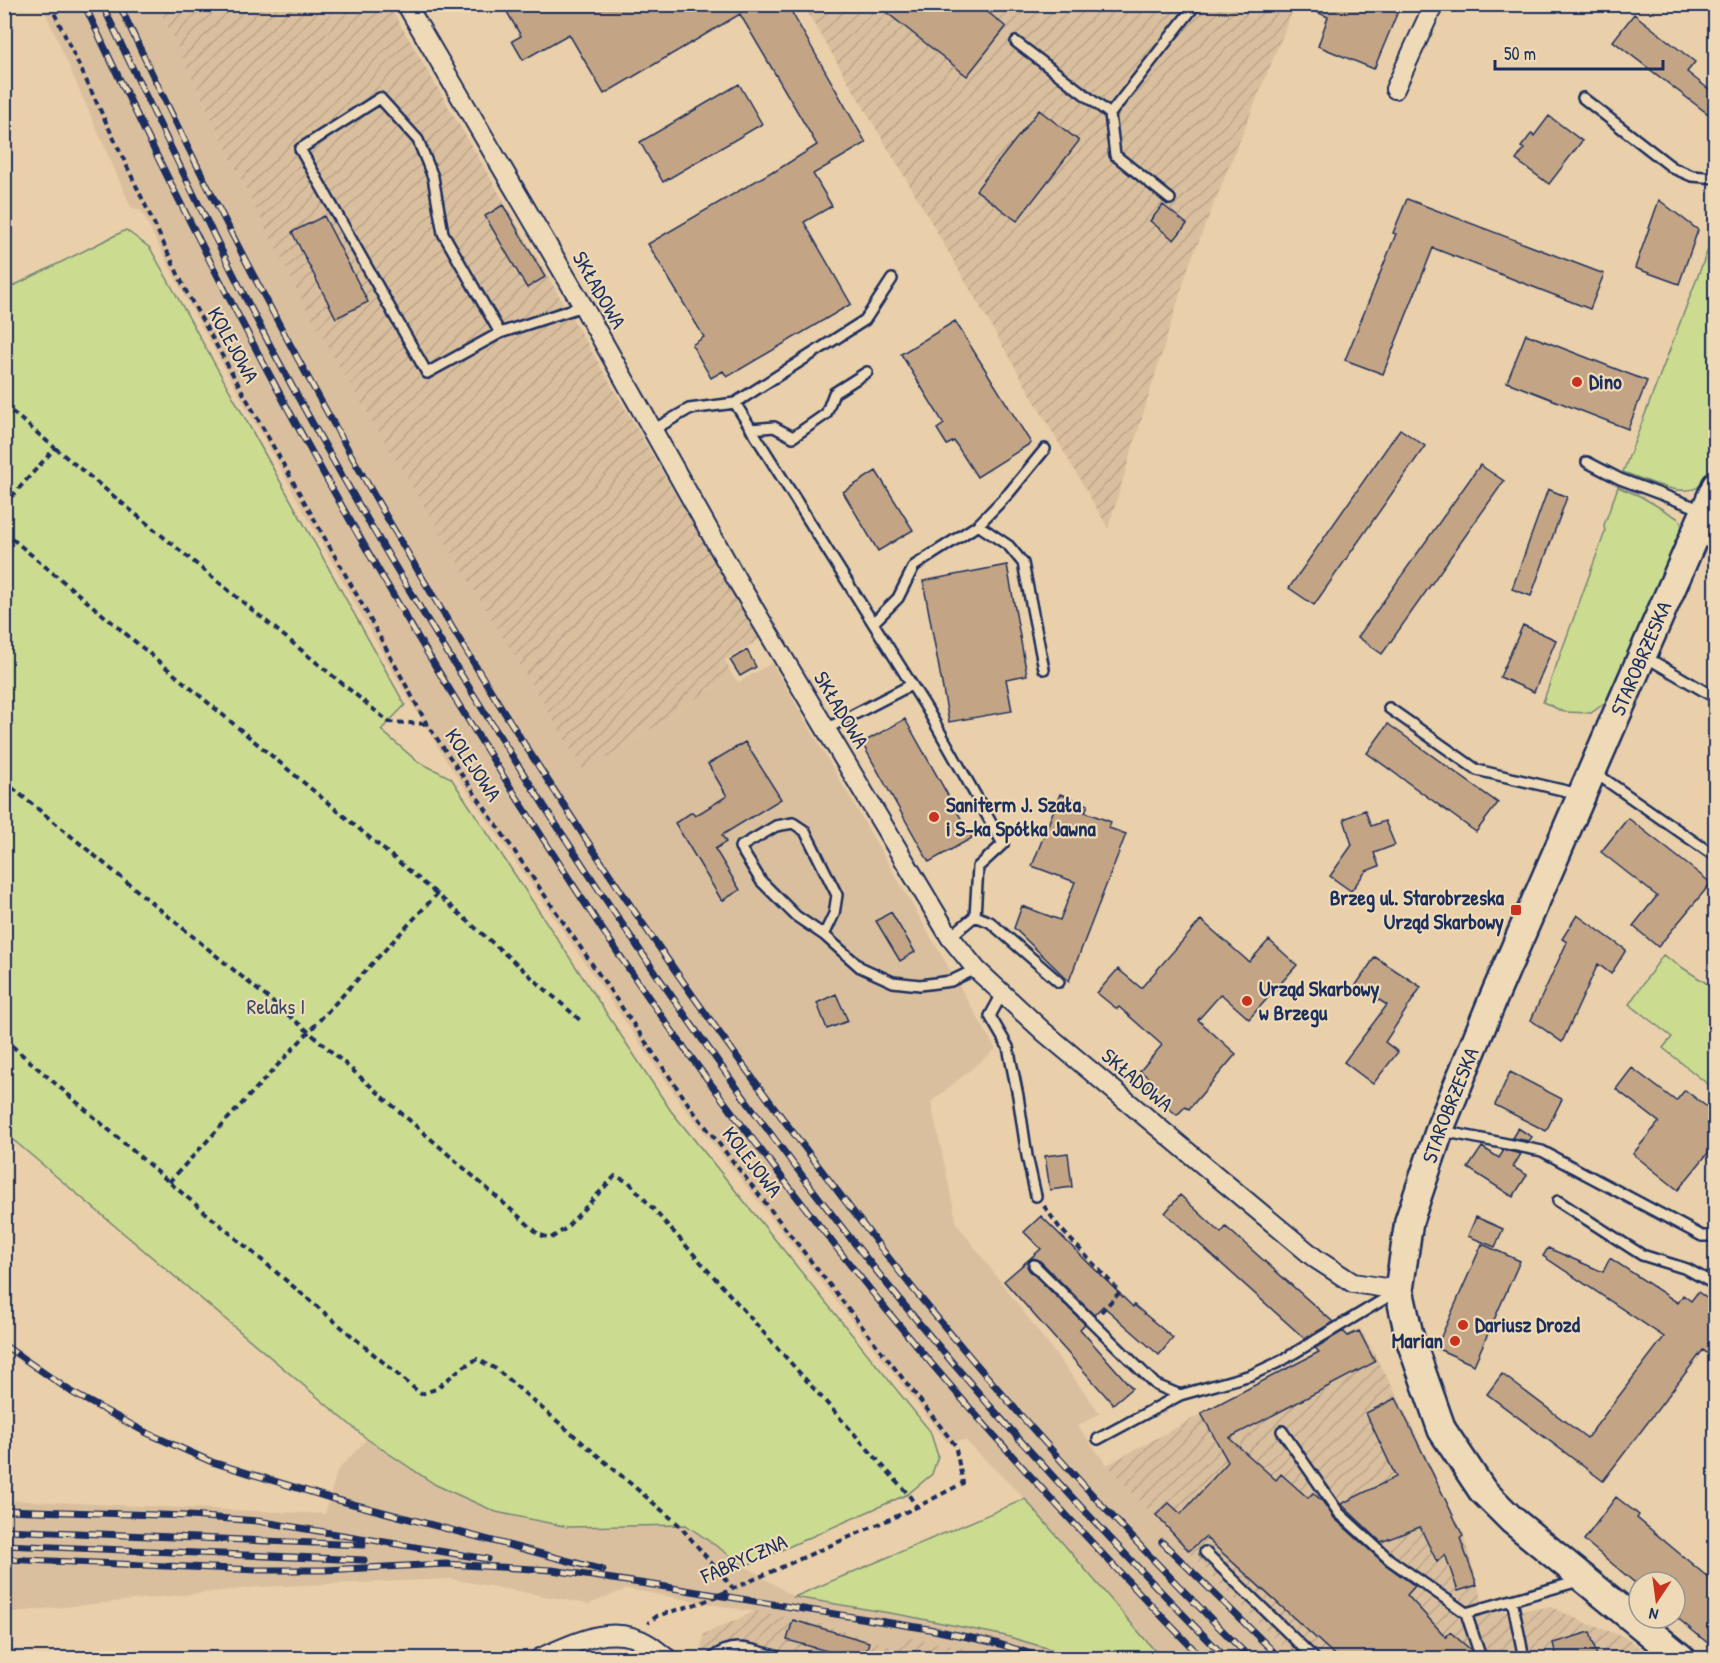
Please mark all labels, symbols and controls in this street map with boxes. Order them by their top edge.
scale bar [1495,33,1663,71]
text: 50 m [1504,41,1536,66]
street label: SKŁADOWA [566,246,633,334]
street label: KOLEJOWA [201,302,266,388]
place label: Dino [1589,367,1622,396]
marker: Dino [1570,375,1584,389]
street label: STAROBRZESKA [1603,596,1678,720]
street label: SKŁADOWA [807,666,876,754]
street label: KOLEJOWA [438,722,508,807]
place label: Saniterm J. Szała i S-ka Spółka Jawna [946,790,1096,844]
marker: Saniterm J. Szała i S-ka Spółka Jawna [927,810,941,824]
place label: Brzeg ul. Starobrzeska Urząd Skarbowy [1330,883,1505,937]
marker: Brzeg ul. Starobrzeska Urząd Skarbowy [1509,903,1523,917]
place label: Urząd Skarbowy w Brzegu [1259,974,1379,1028]
park label: Relaks I [247,992,305,1021]
marker: Urząd Skarbowy w Brzegu [1240,994,1254,1008]
street label: SKŁADOWA [1095,1041,1179,1118]
street label: STAROBRZESKA [1415,1043,1486,1167]
street label: KOLEJOWA [716,1120,789,1203]
place label: Dariusz Drozd [1475,1310,1581,1339]
marker: Dariusz Drozd [1456,1318,1470,1332]
place label: Marian [1392,1326,1443,1355]
marker: Marian [1448,1334,1462,1348]
street label: FABRYCZNA [695,1527,791,1591]
north arrow [1627,1570,1687,1630]
text: N [1647,1603,1660,1626]

